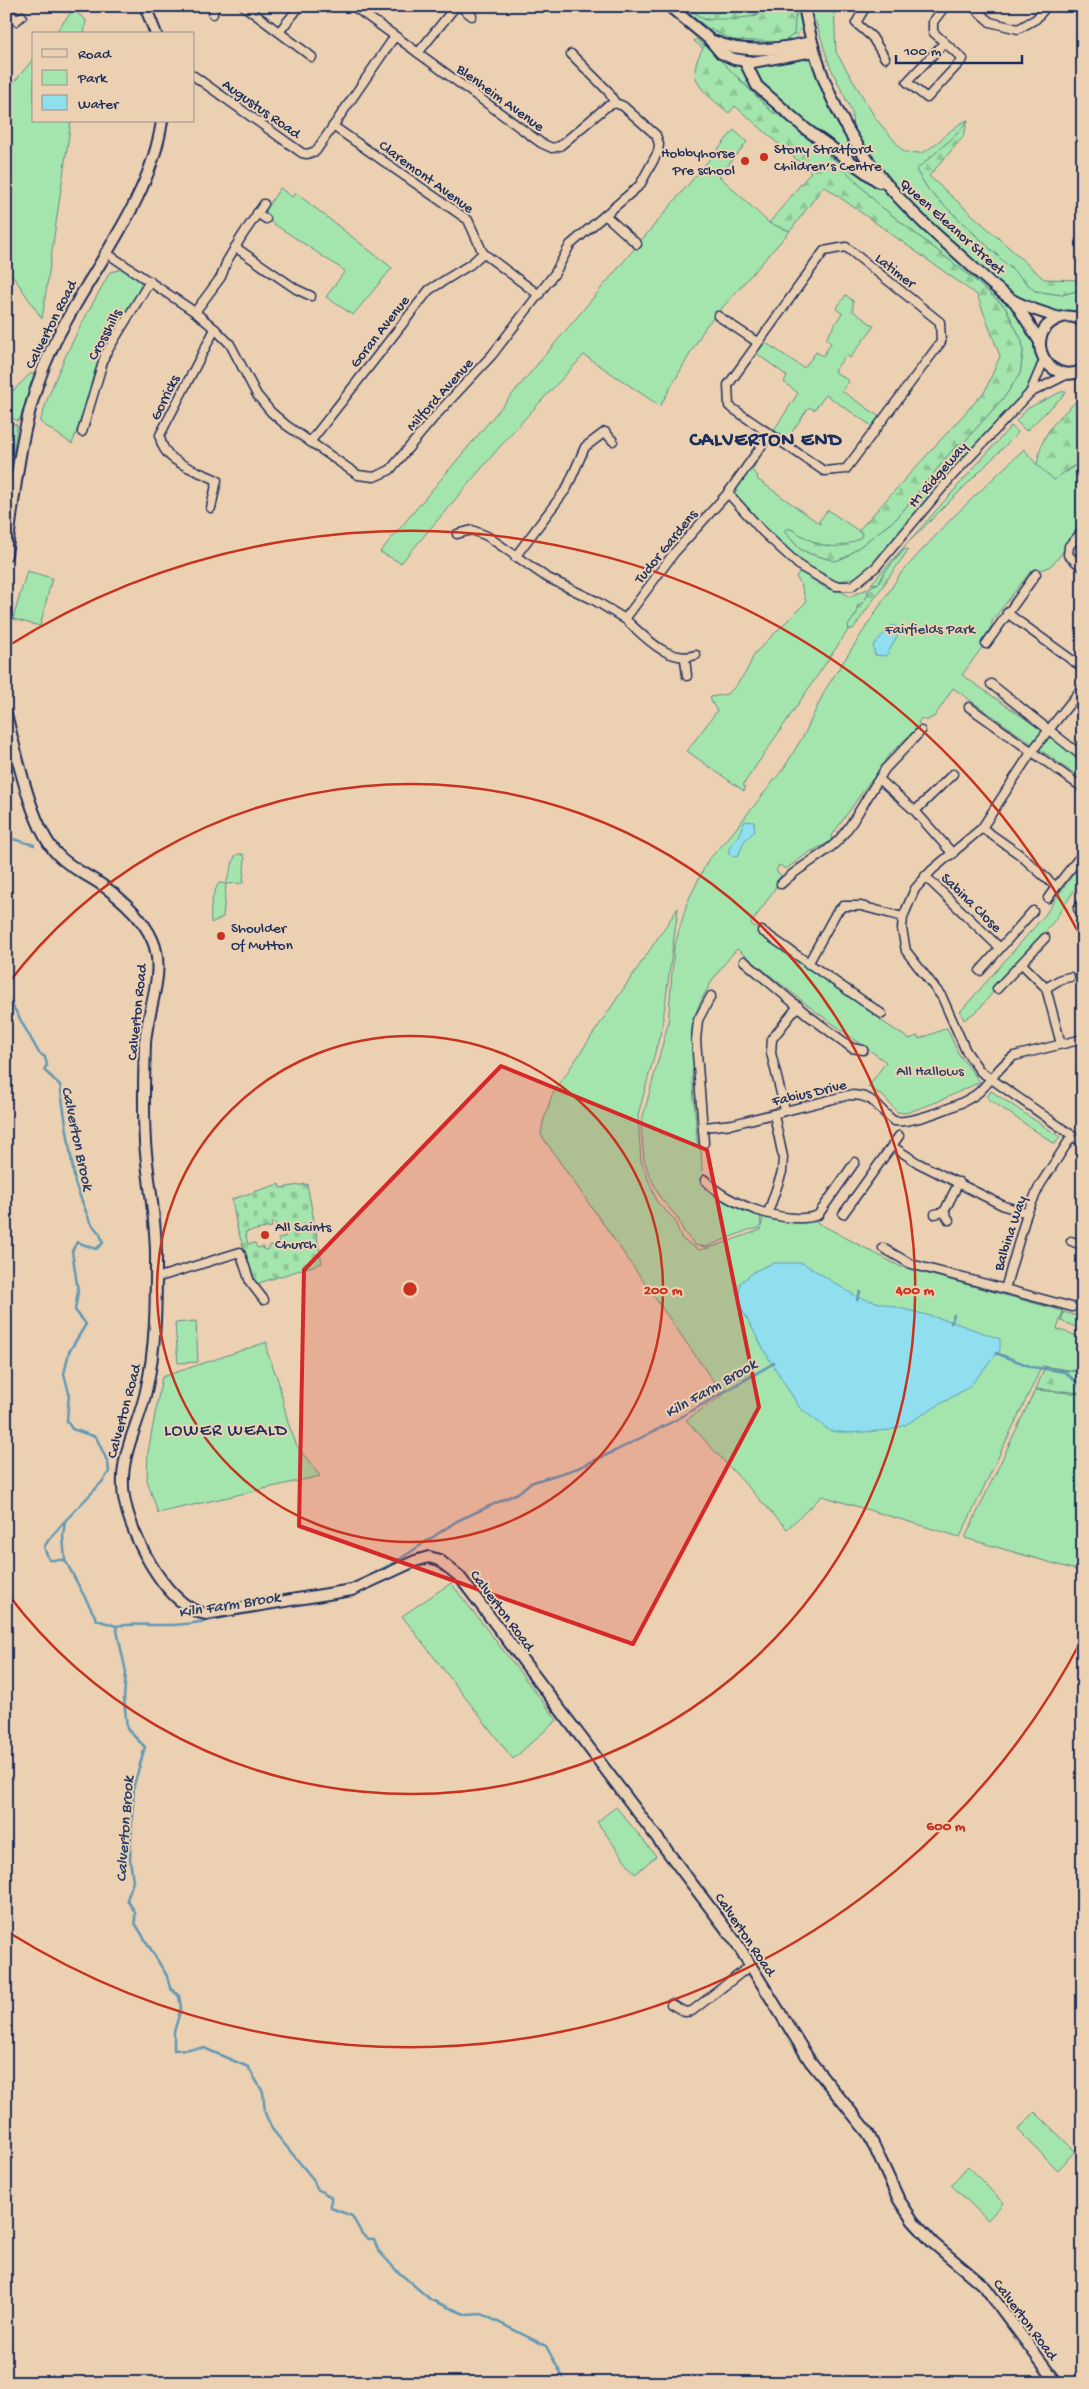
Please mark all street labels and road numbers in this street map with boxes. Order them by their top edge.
street label: Blenheim Avenue [452,60,547,137]
street label: Augustus Road [218,76,305,144]
street label: Claremont Avenue [375,137,477,218]
street label: Queen Eleanor Street [895,175,1010,281]
street label: Latimer [871,250,920,294]
street label: Calverton Road [22,277,82,372]
street label: Goran Avenue [347,292,415,372]
street label: Crosshills [85,306,127,364]
street label: Milford Avenue [403,355,478,436]
street label: Gorricks [147,372,185,424]
street label: H1 Ridgeway [905,438,972,512]
street label: Tudor Gardens [630,506,702,589]
street label: Sabina Close [936,870,1005,937]
street label: Calverton Road [124,962,152,1061]
street label: Fabius Drive [769,1077,849,1111]
street label: Balbina Way [990,1193,1032,1274]
street label: Calverton Road [104,1361,146,1461]
street label: Calverton Road [465,1567,538,1656]
street label: Calverton Road [710,1890,780,1981]
street label: Calverton Road [988,2276,1061,2365]

